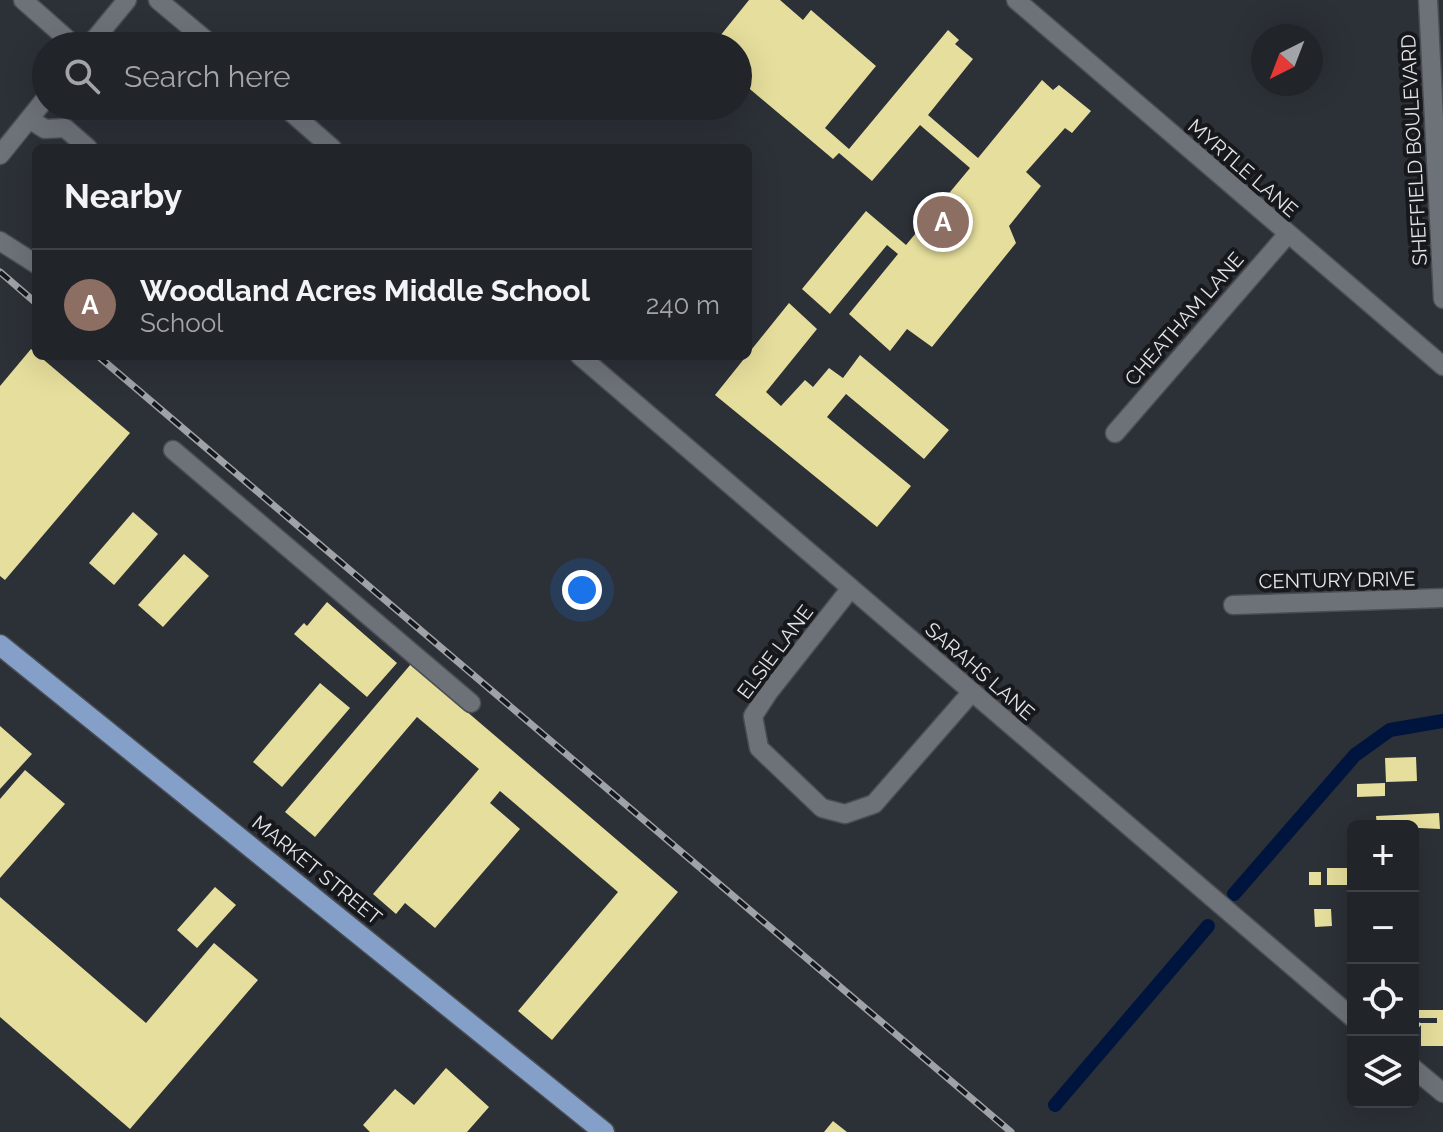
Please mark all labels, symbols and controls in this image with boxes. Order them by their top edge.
north arrow [1251,24,1323,96]
search box [32,32,752,120]
street label: SHEFFIELD BOULEVARD [1396,34,1432,266]
icon: search [60,54,104,98]
text: Search here [124,59,291,94]
street label: MYRTLE LANE [1183,114,1303,222]
text: Nearby [64,176,182,216]
pin: A [917,192,969,252]
street label: CHEATHAM LANE [1120,247,1248,391]
text: Woodland Acres Middle School [140,273,590,308]
text: A [81,290,99,320]
text: 240 m [646,290,720,320]
text: School [140,308,223,338]
street label: CENTURY DRIVE [1258,567,1416,593]
your location [562,570,602,610]
street label: ELSIE LANE [732,600,818,704]
street label: SARAHS LANE [921,617,1039,725]
street label: MARKET STREET [247,810,387,930]
map controls [1347,820,1419,1108]
button: + [1347,820,1419,892]
button: − [1347,892,1419,964]
button: locate [1347,964,1419,1036]
button: layers [1347,1036,1419,1108]

